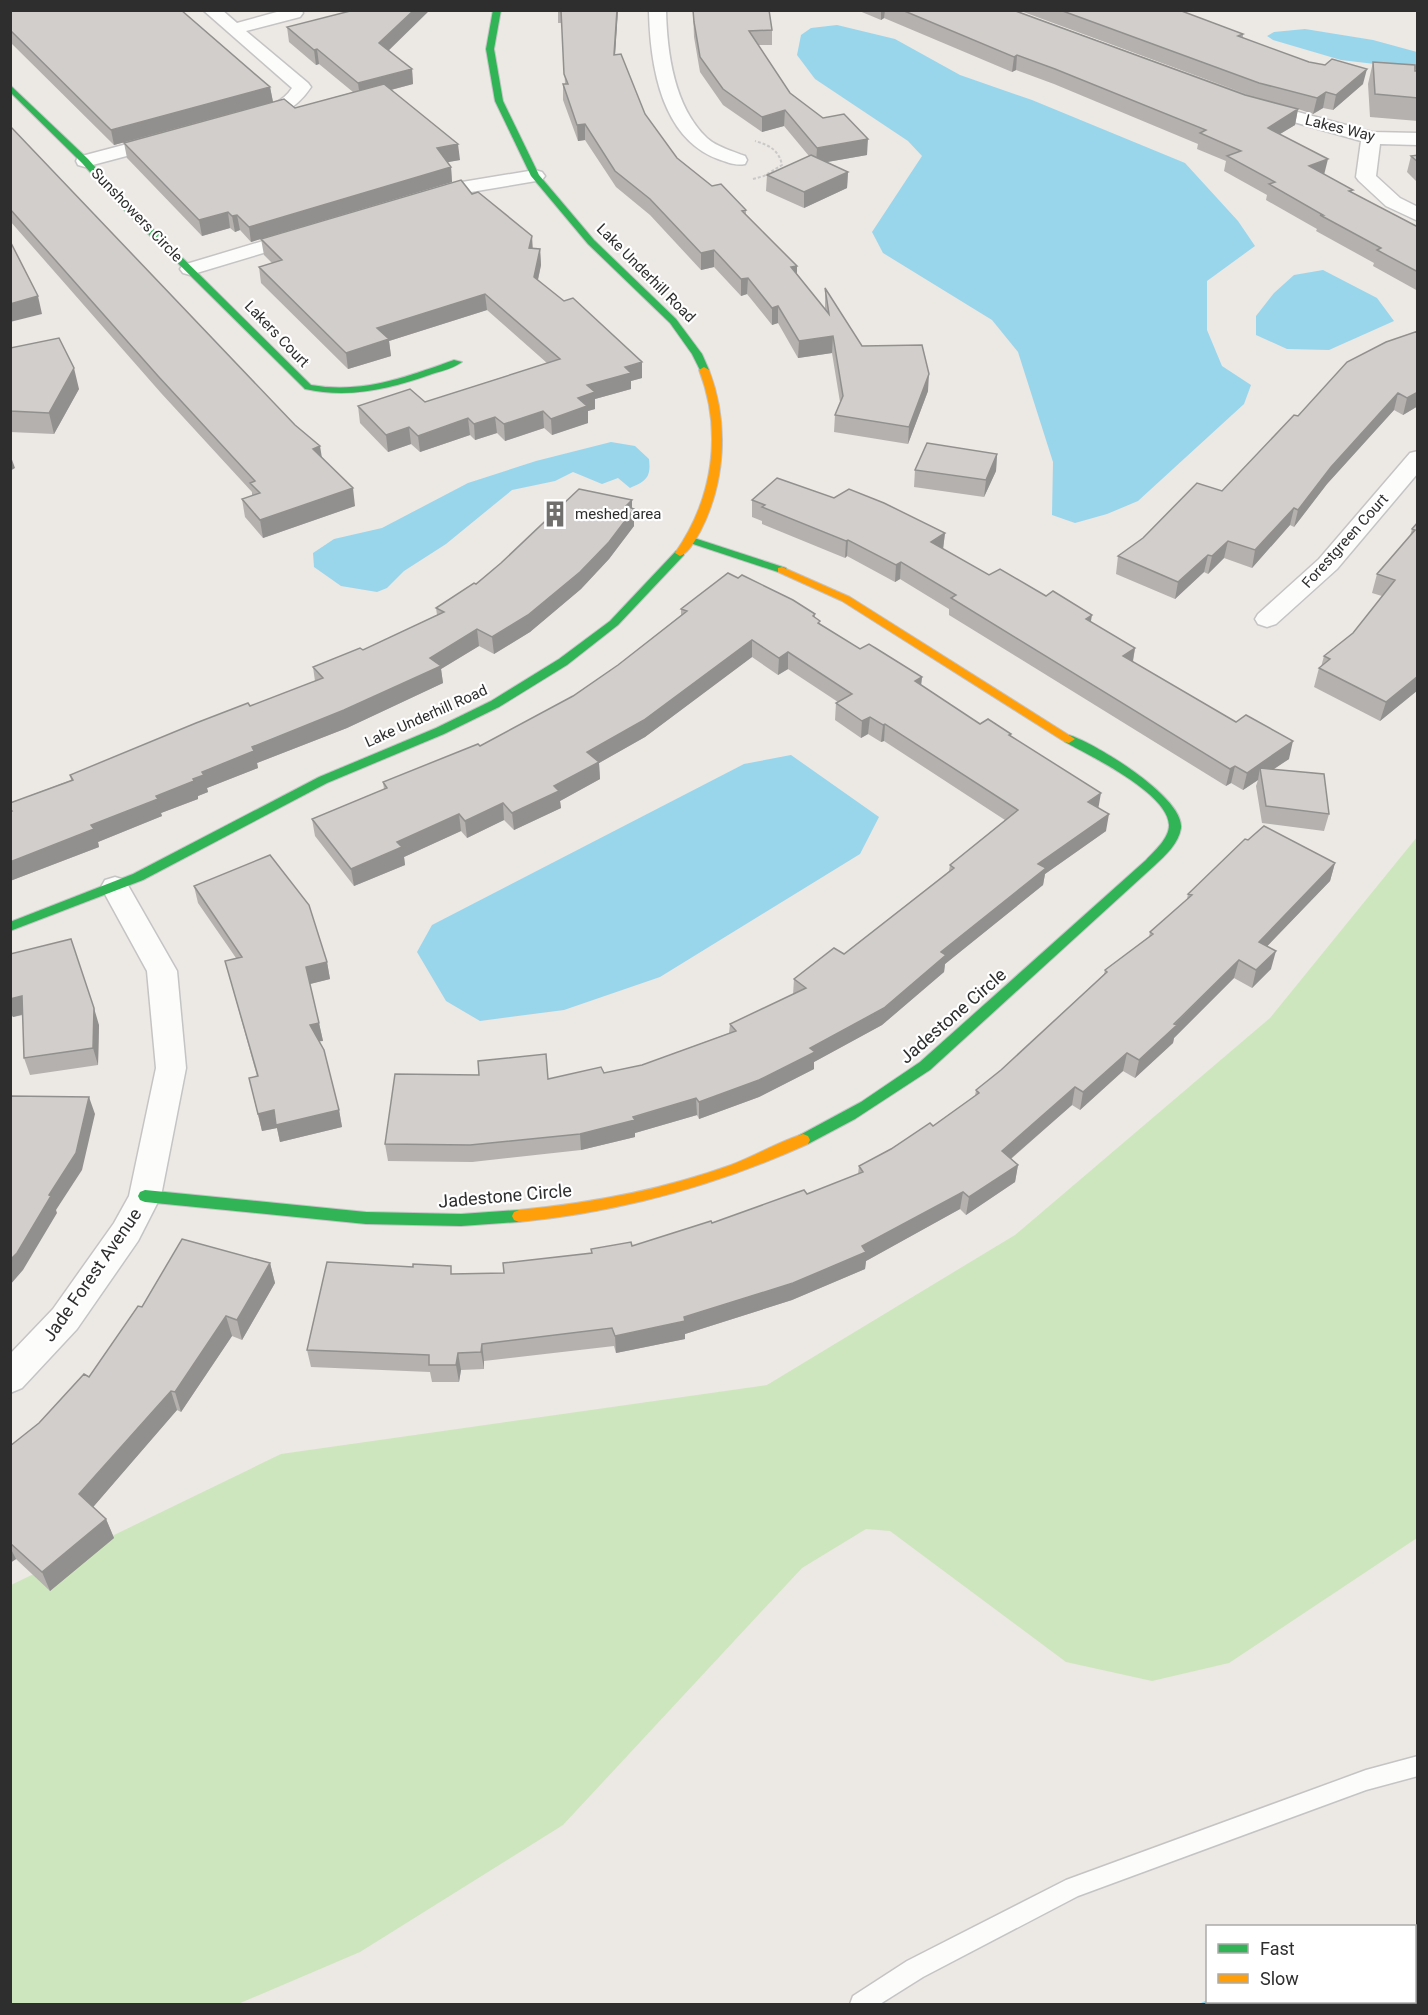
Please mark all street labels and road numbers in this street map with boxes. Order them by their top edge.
street label: Lakes Way [1303,111,1377,145]
street label: Sunshowers Circle [88,164,186,266]
street label: Lake Underhill Road [593,220,699,326]
street label: Lakers Court [241,297,313,371]
street label: Forestgreen Court [1298,490,1392,592]
street label: Lake Underhill Road [362,681,490,751]
street label: Jadestone Circle [895,964,1010,1068]
street label: Jadestone Circle [437,1179,573,1212]
street label: Jade Forest Avenue [38,1204,145,1345]

